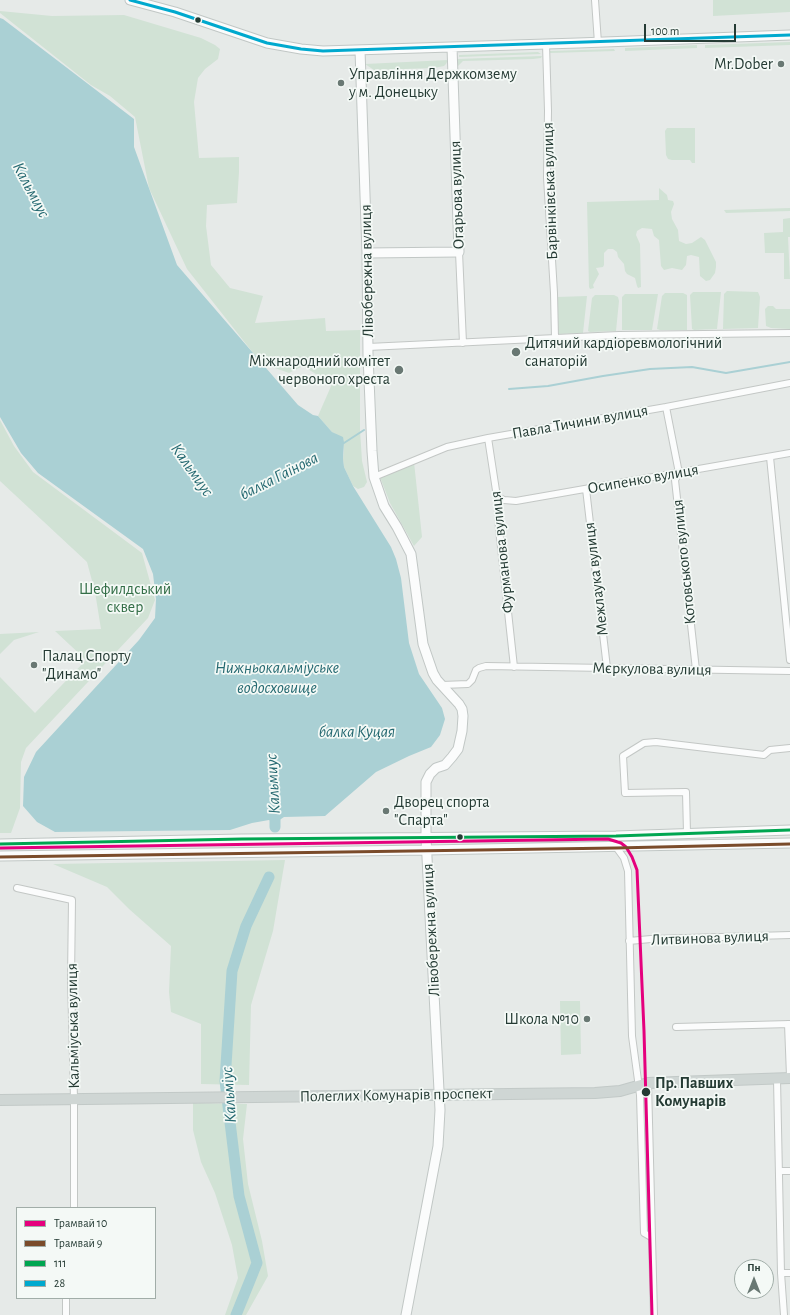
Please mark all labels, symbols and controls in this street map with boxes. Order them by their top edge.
unlabelled marker [193,15,203,25]
scale bar [646,16,738,42]
text: 100 m [651,25,679,37]
place label: Mr.Dober [714,54,773,74]
marker: Mr.Dober [776,59,786,69]
place label: Управління Держкомзему у м. Донецьку [349,64,517,102]
marker: Управління Держкомзему у м. Донецьку [336,78,346,88]
street label: Барвінківська вулиця [538,122,562,260]
street label: Огарьова вулиця [446,140,468,250]
water label: Кальмиус [8,159,54,221]
street label: Лівобережна вулиця [356,204,378,338]
place label: Дитячий кардіоревмологічний санаторій [525,333,722,371]
marker: Дитячий кардіоревмологічний санаторій [510,346,522,358]
place label: Міжнародний комітет червоного хреста [249,351,390,389]
marker: Міжнародний комітет червоного хреста [393,364,405,376]
street label: Павла Тичини вулиця [510,401,650,443]
water label: Кальмиус [166,440,218,500]
water label: балка Гаїнова [236,448,322,504]
street label: Осипенко вулиця [586,460,700,498]
street label: Фурманова вулиця [486,490,518,614]
street label: Котовського вулиця [668,498,700,626]
street label: Межлаука вулиця [580,521,612,637]
park label: Шефилдський сквер [79,579,171,617]
place label: Палац Спорту "Динамо" [42,646,131,684]
water label: Нижньокальміуське водосховище [215,658,339,698]
street label: Мєркулова вулиця [592,658,712,680]
marker: Палац Спорту "Динамо" [29,660,39,670]
water label: балка Куцая [319,722,395,742]
water label: Кальмиус [261,753,285,815]
place label: Дворец спорта "Спарта" [394,792,490,830]
marker: Дворец спорта "Спарта" [381,806,391,816]
unlabelled marker [455,832,465,842]
street label: Лівобережна вулиця [418,863,444,997]
street label: Литвинова вулиця [651,926,769,950]
street label: Кальміуська вулиця [62,963,84,1089]
place label: Школа №10 [504,1009,579,1029]
marker: Школа №10 [582,1014,592,1024]
water label: Кальміус [217,1066,241,1124]
place label: Пр. Павших Комунарiв [655,1073,733,1111]
street label: Полеглих Комунарів проспект [299,1084,493,1106]
marker: Пр. Павших Комунарiв [640,1086,652,1098]
legend [16,1207,156,1299]
text: Трамвай 10 [54,1217,107,1229]
text: Трамвай 9 [54,1237,103,1249]
text: 111 [54,1257,66,1269]
north arrow [734,1259,774,1299]
text: Пн [747,1262,761,1273]
text: 28 [54,1277,65,1289]

